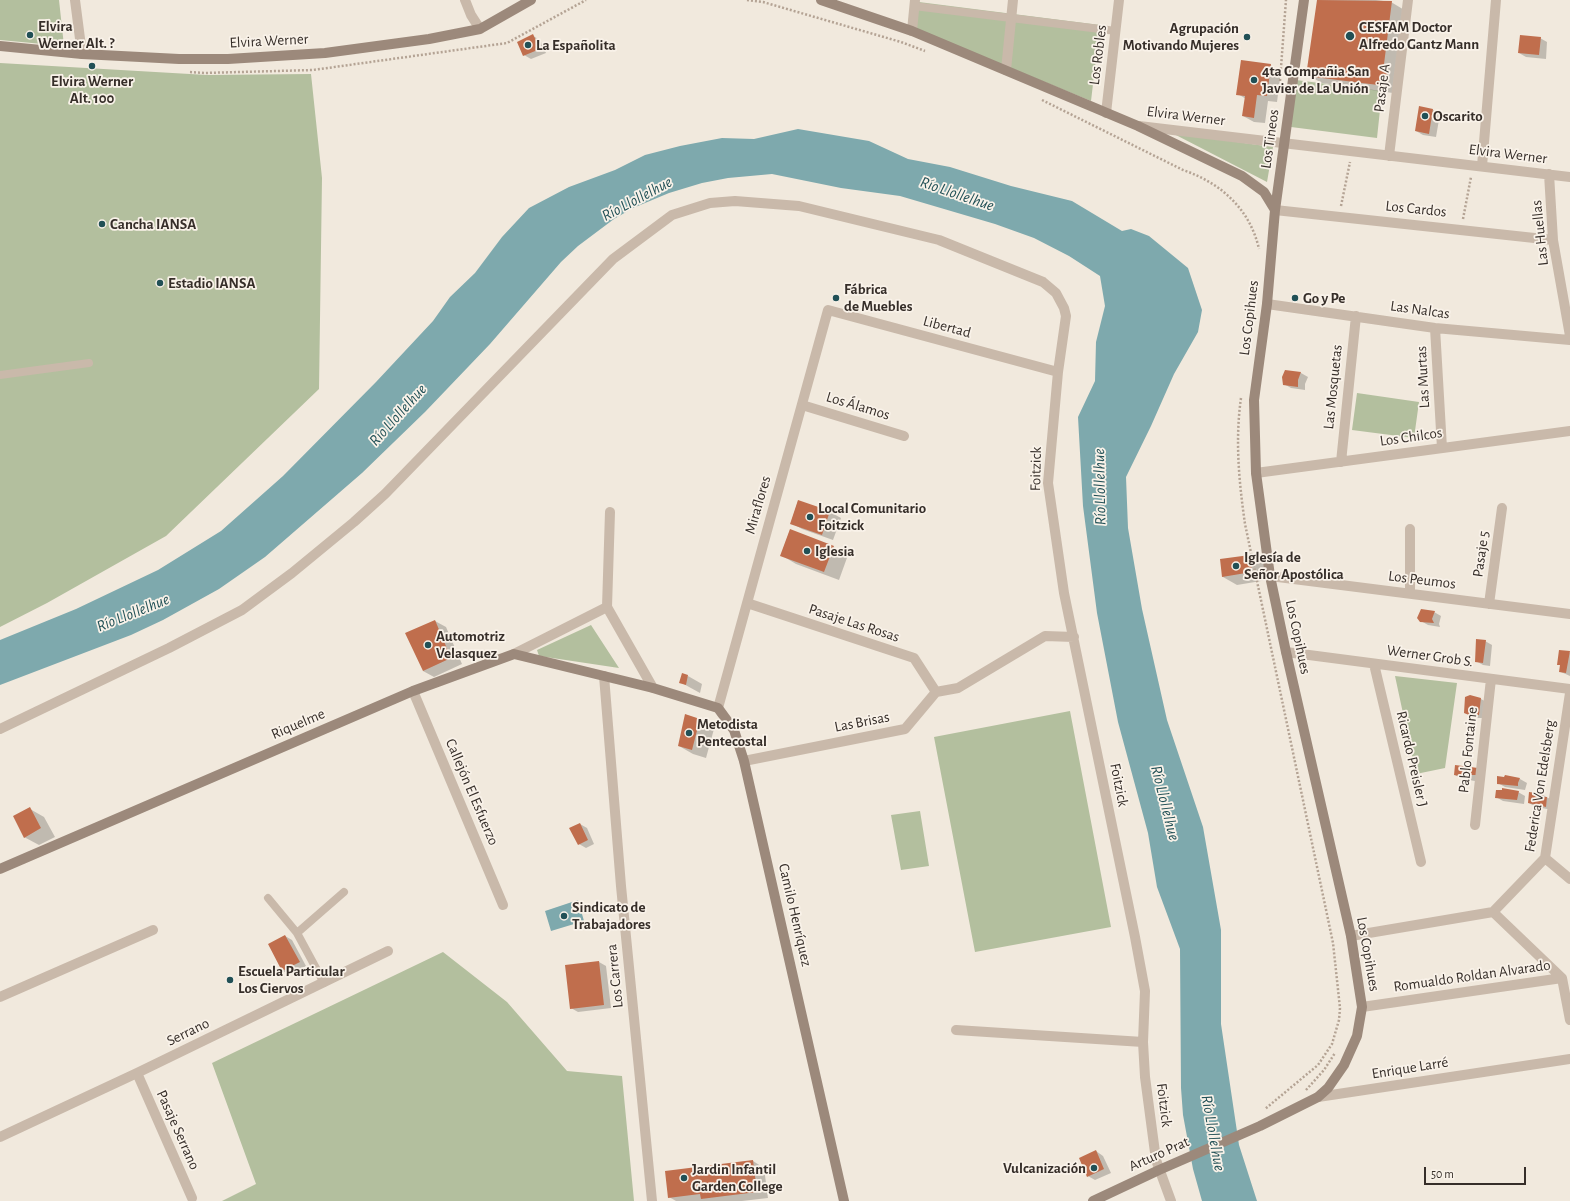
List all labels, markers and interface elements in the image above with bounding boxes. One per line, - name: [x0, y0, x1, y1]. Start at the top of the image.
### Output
- place label: Elvira Werner Alt. ?: [38, 17, 114, 52]
- place label: CESFAM Doctor Alfredo Gantz Mann: [1359, 18, 1479, 53]
- place label: Agrupación Motivando Mujeres: [1123, 19, 1239, 54]
- street label: Los Robles: [1085, 24, 1111, 86]
- marker: Elvira Werner Alt. ?: [25, 30, 35, 40]
- street label: Elvira Werner: [229, 30, 309, 52]
- marker: CESFAM Doctor Alfredo Gantz Mann: [1344, 30, 1356, 42]
- marker: Agrupación Motivando Mujeres: [1242, 32, 1252, 42]
- place label: La Españolita: [536, 36, 616, 54]
- marker: La Españolita: [523, 40, 533, 50]
- marker: Elvira Werner Alt. 100: [87, 61, 97, 71]
- place label: 4ta Compañia San Javier de La Unión: [1262, 62, 1370, 97]
- street label: Pasaje A: [1370, 63, 1394, 113]
- place label: Elvira Werner Alt. 100: [51, 72, 133, 107]
- marker: 4ta Compañia San Javier de La Unión: [1249, 75, 1259, 85]
- street label: Elvira Werner: [1146, 102, 1226, 130]
- place label: Oscarito: [1433, 107, 1483, 125]
- street label: Los Tineos: [1257, 108, 1283, 170]
- marker: Oscarito: [1420, 111, 1430, 121]
- street label: Elvira Werner: [1468, 140, 1548, 168]
- water label: Río Llollelhue: [599, 172, 675, 226]
- water label: Río Llollelhue: [918, 172, 996, 216]
- street label: Los Cardos: [1384, 197, 1448, 221]
- street label: Las Huellas: [1528, 199, 1552, 267]
- place label: Cancha IANSA: [110, 215, 196, 233]
- marker: Cancha IANSA: [97, 219, 107, 229]
- place label: Estadio IANSA: [168, 274, 255, 292]
- marker: Estadio IANSA: [155, 278, 165, 288]
- street label: Los Copihues: [1235, 279, 1263, 357]
- place label: Fábrica de Muebles: [844, 280, 912, 315]
- place label: Go y Pe: [1303, 289, 1345, 307]
- marker: Fábrica de Muebles: [831, 293, 841, 303]
- marker: Go y Pe: [1290, 293, 1300, 303]
- street label: Las Nalcas: [1389, 297, 1451, 323]
- street label: Libertad: [921, 312, 973, 342]
- street label: Las Mosquetas: [1320, 344, 1346, 430]
- street label: Las Murtas: [1412, 345, 1434, 409]
- water label: Río Llollelhue: [365, 380, 431, 450]
- street label: Los Álamos: [824, 388, 892, 424]
- street label: Los Chilcos: [1379, 424, 1443, 450]
- street label: Foitzick: [1027, 447, 1045, 491]
- water label: Río Llollelhue: [1090, 448, 1110, 526]
- street label: Miraflores: [741, 474, 775, 536]
- place label: Local Comunitario Foitzick: [818, 499, 926, 534]
- marker: Local Comunitario Foitzick: [805, 512, 815, 522]
- street label: Pasaje 5: [1469, 530, 1493, 578]
- place label: Iglesia: [815, 542, 855, 560]
- marker: Iglesia: [802, 546, 812, 556]
- place label: Iglesía de Señor Apostólica: [1244, 548, 1344, 583]
- marker: Iglesía de Señor Apostólica: [1231, 561, 1241, 571]
- street label: Los Peumos: [1387, 567, 1457, 593]
- water label: Río Llollelhue: [94, 590, 172, 636]
- street label: Los Copihues: [1281, 598, 1315, 676]
- street label: Pasaje Las Rosas: [806, 600, 902, 646]
- place label: Automotriz Velasquez: [436, 627, 505, 662]
- marker: Automotriz Velasquez: [423, 640, 433, 650]
- street label: Werner Grob S.: [1386, 641, 1474, 671]
- street label: Riquelme: [268, 705, 328, 743]
- street label: Pablo Fontaine: [1455, 706, 1481, 794]
- street label: Las Brisas: [833, 708, 891, 736]
- street label: Ricardo Preisler J: [1392, 709, 1432, 809]
- place label: Metodista Pentecostal: [697, 715, 767, 750]
- street label: Federica Von Edelsberg: [1521, 718, 1559, 854]
- marker: Metodista Pentecostal: [684, 728, 694, 738]
- street label: Callejón El Esfuerzo: [441, 736, 503, 848]
- street label: Foitzick: [1106, 762, 1132, 808]
- water label: Río Llollelhue: [1146, 763, 1184, 843]
- street label: Camilo Henríquez: [774, 862, 816, 968]
- place label: Sindicato de Trabajadores: [572, 898, 651, 933]
- marker: Sindicato de Trabajadores: [559, 911, 569, 921]
- street label: Los Copihues: [1353, 915, 1383, 993]
- street label: Los Carrera: [603, 943, 627, 1009]
- street label: Romualdo Roldan Alvarado: [1392, 956, 1552, 996]
- place label: Escuela Particular Los Ciervos: [238, 962, 345, 997]
- marker: Escuela Particular Los Ciervos: [225, 975, 235, 985]
- street label: Serrano: [164, 1014, 212, 1050]
- street label: Enrique Larré: [1370, 1053, 1450, 1083]
- street label: Foitzick: [1152, 1082, 1176, 1128]
- street label: Pasaje Serrano: [152, 1087, 204, 1173]
- water label: Río Llollelhue: [1197, 1094, 1229, 1172]
- street label: Arturo Prat: [1126, 1133, 1192, 1175]
- place label: Vulcanización: [1003, 1159, 1086, 1177]
- scale bar: [1426, 1159, 1528, 1185]
- place label: Jardin Infantil Garden College: [692, 1160, 783, 1195]
- marker: Vulcanización: [1089, 1163, 1099, 1173]
- text: 50 m: [1431, 1168, 1454, 1180]
- marker: Jardin Infantil Garden College: [679, 1173, 689, 1183]

